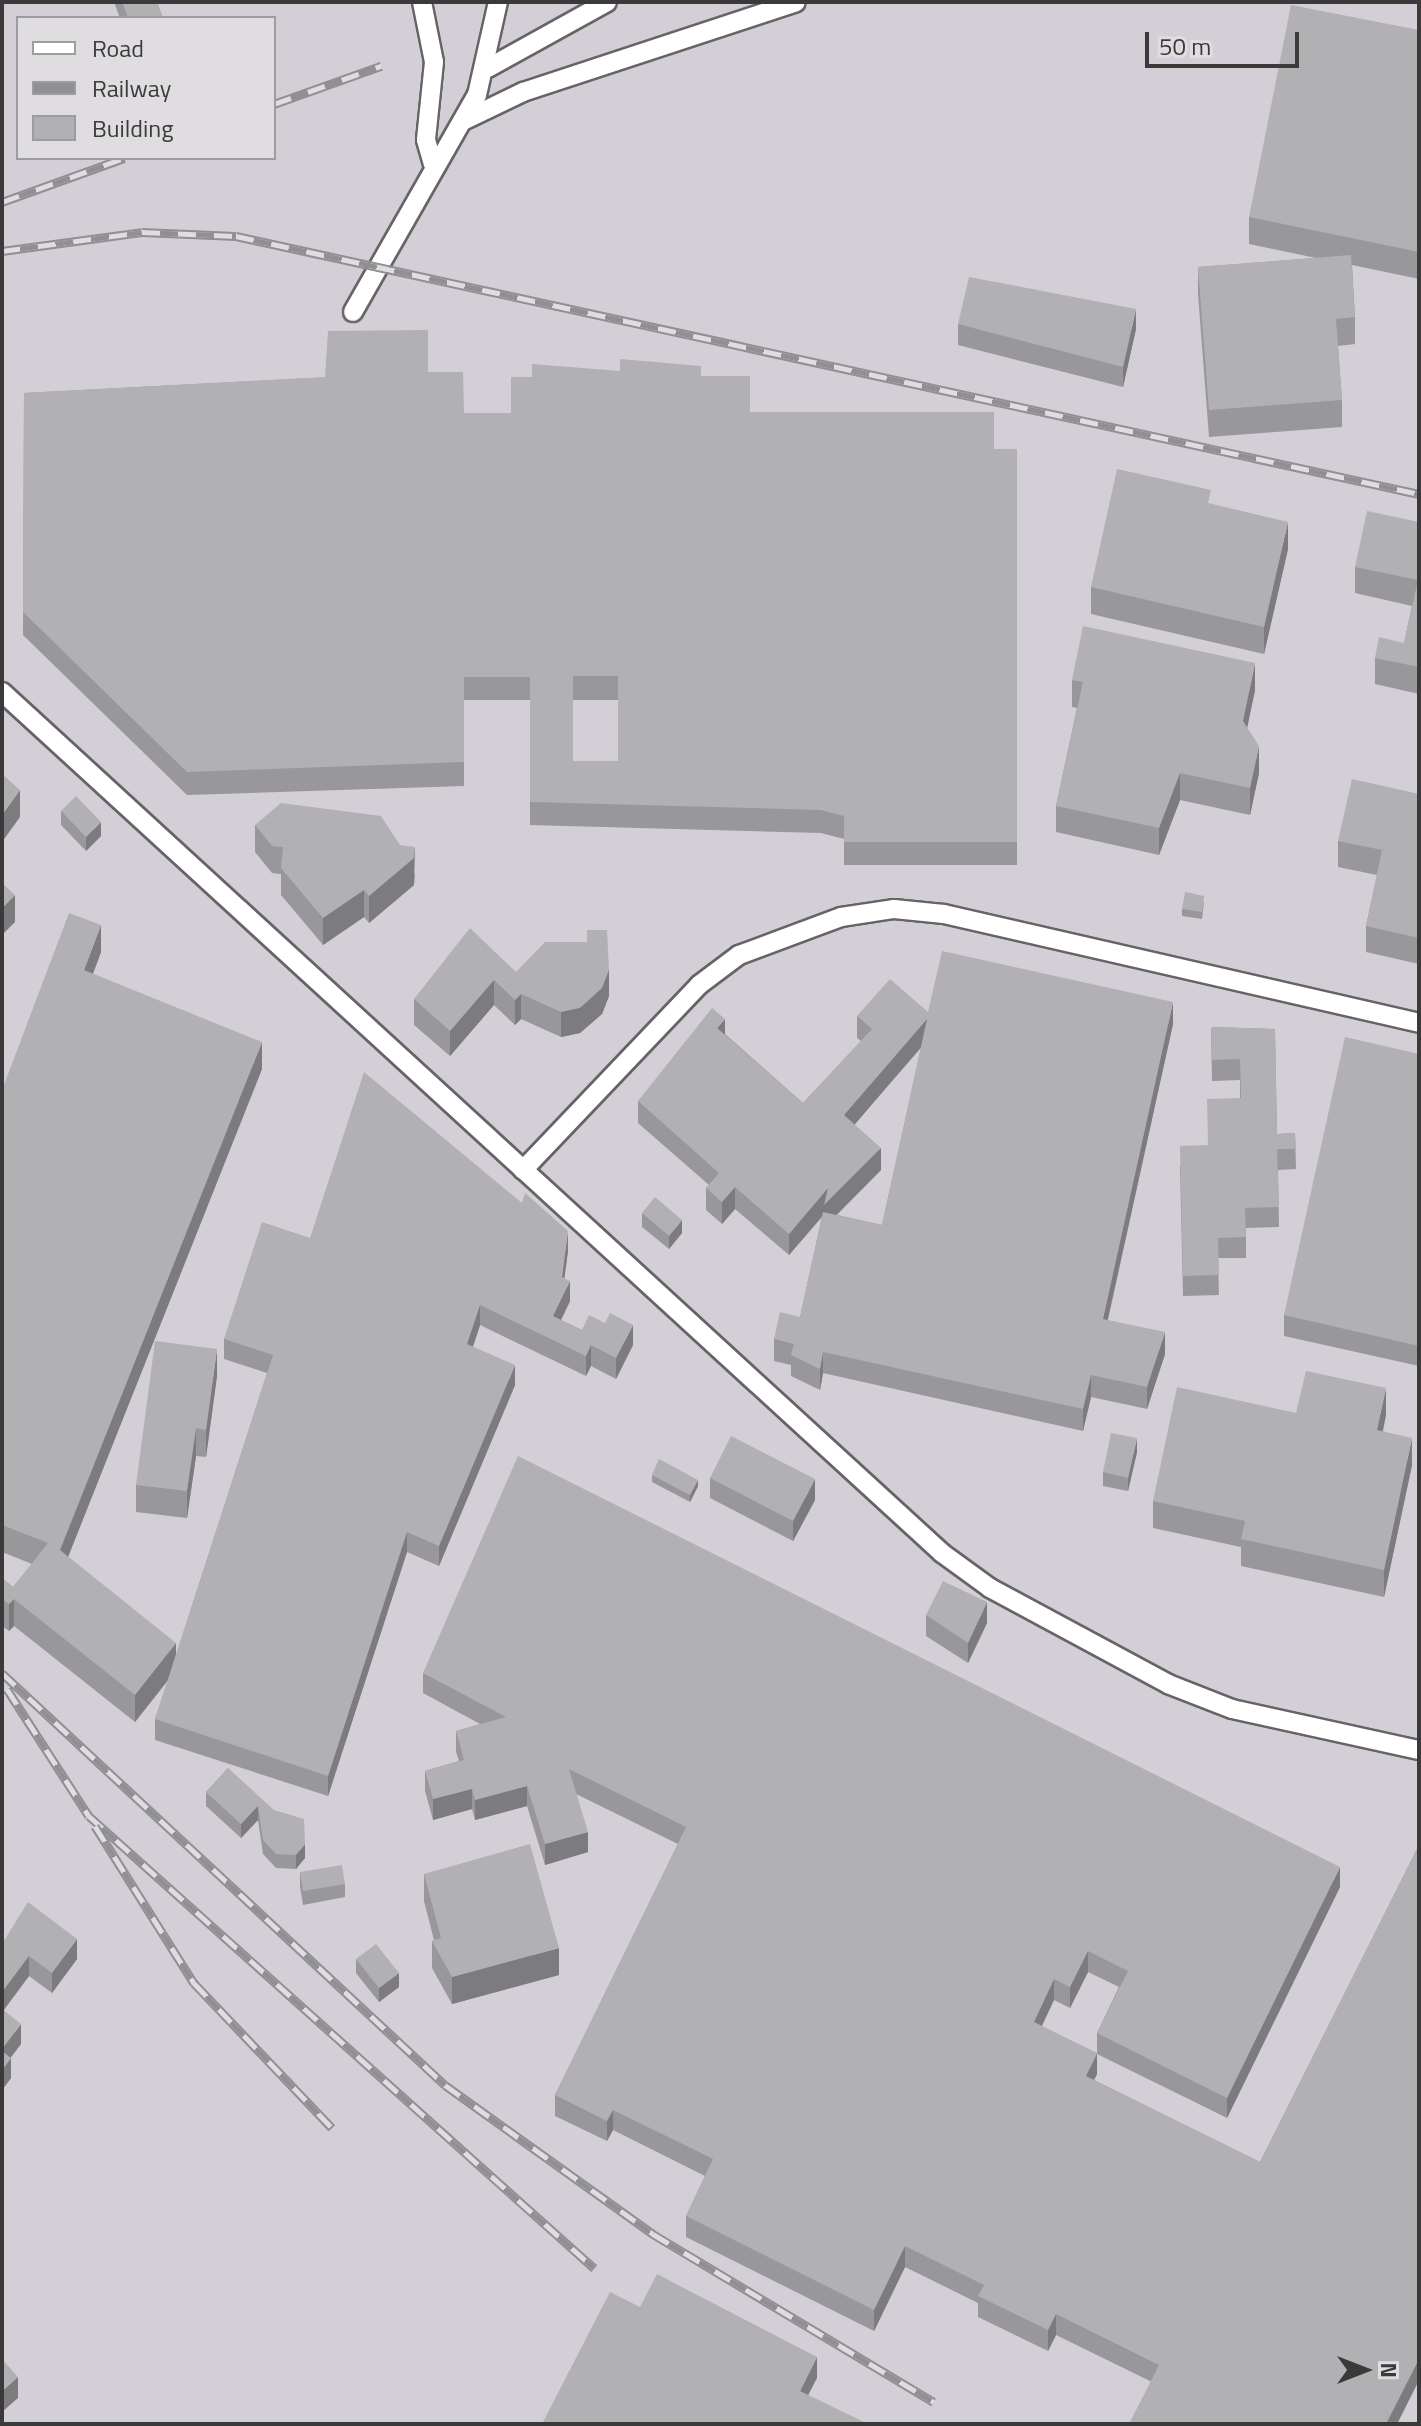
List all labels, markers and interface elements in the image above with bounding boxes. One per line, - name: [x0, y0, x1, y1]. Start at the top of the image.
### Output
- legend: [16, 16, 276, 160]
- scale bar: [1149, 16, 1303, 66]
- text: 50 m: [1159, 28, 1211, 64]
- text: Road: [92, 30, 144, 66]
- text: Railway: [92, 70, 171, 106]
- text: Building: [92, 110, 174, 146]
- north arrow: [1325, 2330, 1405, 2410]
- text: N: [1372, 2362, 1406, 2378]

